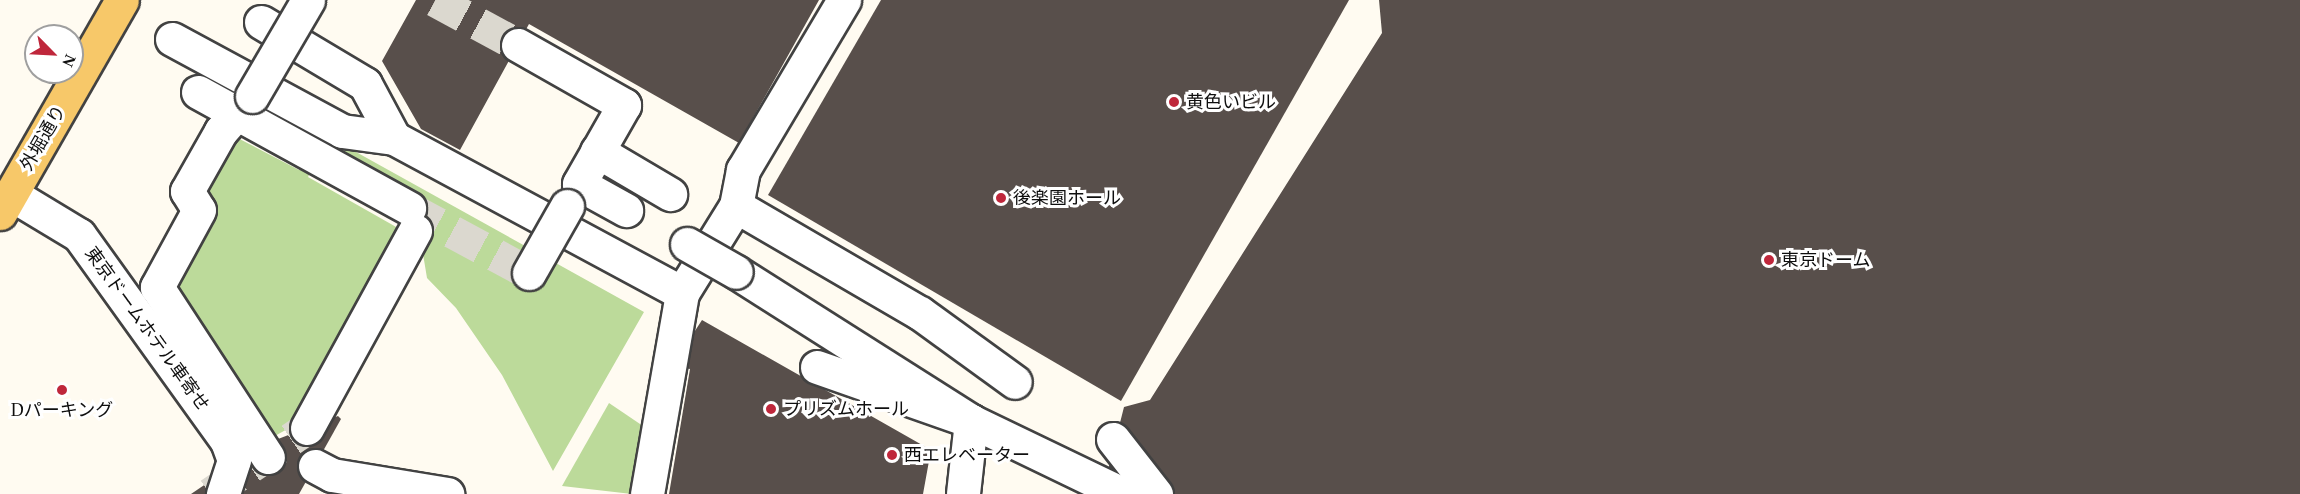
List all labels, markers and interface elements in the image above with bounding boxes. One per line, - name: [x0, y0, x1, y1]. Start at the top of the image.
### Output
- north arrow: [24, 24, 84, 84]
- text: N: [59, 52, 79, 69]
- place label: 黄色いビル: [1186, 91, 1276, 113]
- marker: 黄色いビル: [1167, 95, 1181, 109]
- street label: 外堀通り: [16, 101, 70, 175]
- place label: 後楽園ホール: [1013, 187, 1121, 209]
- marker: 後楽園ホール: [994, 191, 1008, 205]
- street label: 東京ドームホテル車寄せ: [80, 243, 214, 415]
- place label: 東京ドーム: [1781, 249, 1871, 271]
- marker: 東京ドーム: [1762, 253, 1776, 267]
- marker: Dパーキング: [55, 383, 69, 397]
- place label: プリズムホール: [783, 398, 909, 420]
- place label: Dパーキング: [11, 399, 113, 421]
- marker: プリズムホール: [764, 402, 778, 416]
- place label: 西エレベーター: [904, 444, 1030, 466]
- marker: 西エレベーター: [885, 448, 899, 462]

